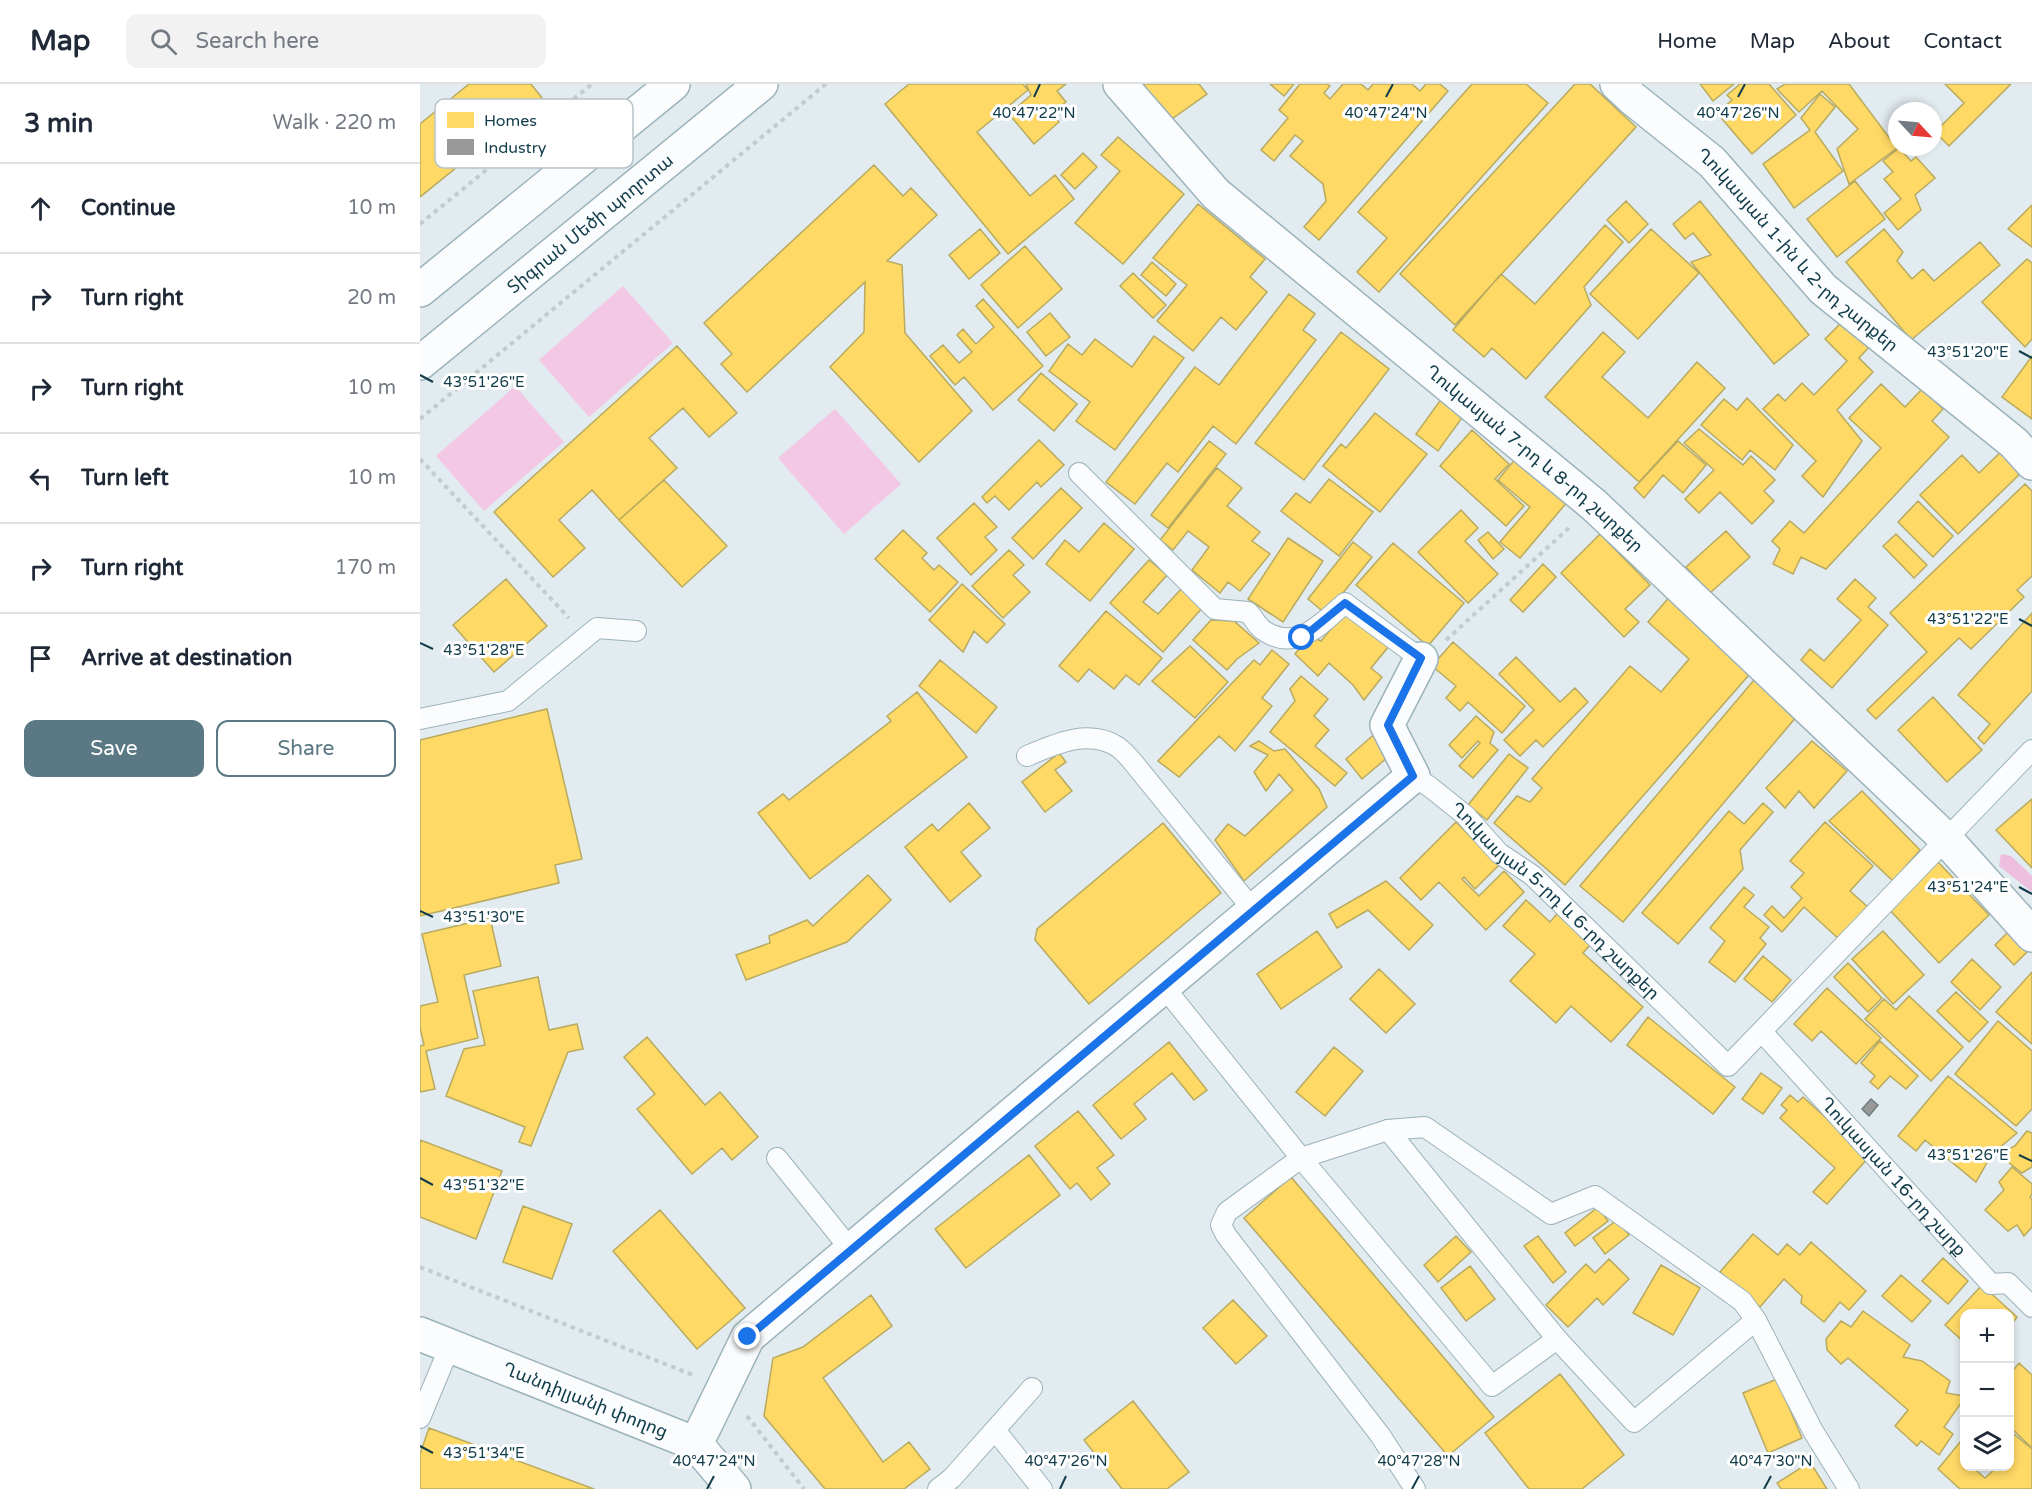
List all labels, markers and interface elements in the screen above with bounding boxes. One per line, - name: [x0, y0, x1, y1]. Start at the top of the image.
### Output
- search box: [126, 14, 546, 68]
- text: Map: [30, 24, 90, 58]
- icon: search: [147, 25, 180, 58]
- text: Search here: [195, 28, 319, 54]
- text: Home: [1657, 29, 1717, 54]
- text: Map: [1750, 29, 1795, 54]
- text: About: [1828, 29, 1890, 54]
- text: Contact: [1923, 29, 2002, 54]
- legend: [435, 99, 633, 168]
- north arrow: [1888, 102, 1942, 156]
- text: 40°47'22"N: [992, 104, 1076, 122]
- text: 40°47'24"N: [1344, 104, 1428, 122]
- text: 40°47'26"N: [1696, 104, 1780, 122]
- text: 3 min: [24, 108, 93, 139]
- text: Walk · 220 m: [273, 111, 396, 135]
- text: Homes: [484, 111, 537, 131]
- text: Industry: [484, 138, 547, 158]
- street label: Ղուկասյան 1-ին և 2-րդ շարքեր: [1692, 143, 1903, 356]
- street label: Տիգրան Մեծի պողոտա: [503, 149, 678, 298]
- icon: ahead: [24, 192, 57, 225]
- text: Continue: [81, 195, 176, 221]
- text: 10 m: [347, 196, 396, 220]
- icon: right: [24, 282, 57, 315]
- text: Turn right: [81, 285, 183, 311]
- text: 20 m: [347, 286, 396, 310]
- text: 43°51'20"E: [1927, 343, 2009, 361]
- street label: Ղուկասյան 7-րդ և 8-րդ շարքեր: [1421, 360, 1648, 557]
- icon: right: [24, 372, 57, 405]
- text: 43°51'26"E: [443, 373, 525, 391]
- text: Turn right: [81, 375, 183, 401]
- text: 10 m: [347, 376, 396, 400]
- icon: left: [24, 462, 57, 495]
- text: Turn left: [81, 465, 169, 491]
- text: 10 m: [347, 466, 396, 490]
- icon: right: [24, 552, 57, 585]
- text: Turn right: [81, 555, 183, 581]
- text: 170 m: [335, 556, 396, 580]
- text: 43°51'22"E: [1927, 610, 2009, 628]
- route start: [1288, 624, 1314, 650]
- text: 43°51'28"E: [443, 641, 525, 659]
- icon: arrive: [24, 642, 57, 675]
- text: Arrive at destination: [81, 645, 292, 671]
- button: Save: [24, 720, 204, 777]
- button: Share: [216, 720, 396, 777]
- street label: Ղուկասյան 5-րդ և 6-րդ շարքեր: [1447, 797, 1664, 1004]
- text: 43°51'24"E: [1927, 878, 2009, 896]
- text: 43°51'30"E: [443, 908, 525, 926]
- street label: Ղուկասյան 16-րդ շարք: [1815, 1092, 1971, 1260]
- text: 43°51'26"E: [1927, 1146, 2009, 1164]
- text: 43°51'32"E: [443, 1176, 525, 1194]
- map controls: [1960, 1309, 2014, 1471]
- button: +: [1960, 1309, 2014, 1363]
- route end: [734, 1323, 760, 1349]
- street label: Ղանդիլյանի փողոց: [500, 1357, 671, 1443]
- button: −: [1960, 1363, 2014, 1417]
- button: layers: [1960, 1417, 2014, 1471]
- text: 43°51'34"E: [443, 1444, 525, 1462]
- text: 40°47'24"N: [672, 1452, 756, 1470]
- text: 40°47'26"N: [1024, 1452, 1108, 1470]
- text: 40°47'28"N: [1377, 1452, 1461, 1470]
- text: 40°47'30"N: [1729, 1452, 1813, 1470]

